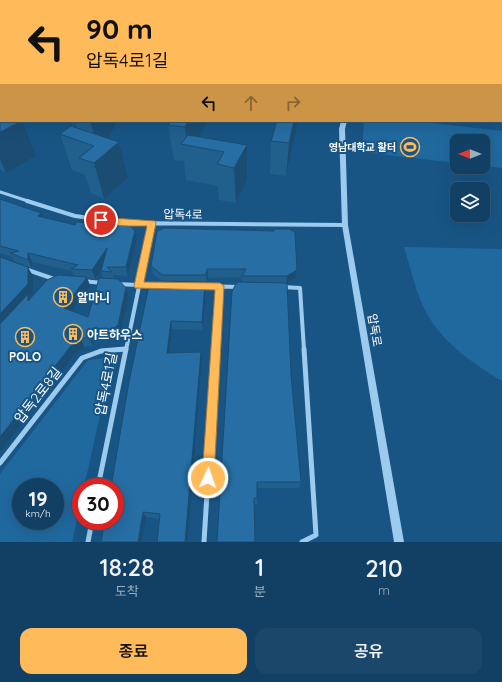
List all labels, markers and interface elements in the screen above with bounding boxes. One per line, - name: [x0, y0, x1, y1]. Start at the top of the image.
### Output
- text: 90 m: [86, 11, 153, 46]
- icon: left: [20, 16, 72, 68]
- text: 압독4로1길: [86, 49, 168, 72]
- icon: left: [198, 92, 220, 114]
- icon: ahead: [240, 92, 262, 114]
- icon: right: [282, 92, 304, 114]
- north arrow: [450, 134, 490, 174]
- map controls: [450, 134, 490, 222]
- sports icon: 영남대학교 활터: [399, 136, 421, 158]
- place label: 영남대학교 활터: [329, 141, 396, 154]
- button: layers: [450, 182, 490, 222]
- pin: [84, 203, 118, 237]
- street label: 압독4로: [163, 206, 203, 222]
- icon: arrive: [90, 209, 112, 231]
- building icon: 알마니: [52, 286, 74, 308]
- place label: 알마니: [77, 290, 110, 305]
- street label: 압독로: [365, 312, 385, 348]
- building icon: 아트하우스: [62, 323, 84, 345]
- building icon: POLO: [14, 326, 36, 348]
- place label: 아트하우스: [87, 327, 142, 342]
- place label: POLO: [9, 349, 41, 364]
- street label: 압독4로1길: [91, 351, 121, 417]
- street label: 압독2로8길: [10, 363, 66, 427]
- position arrow: [187, 457, 229, 499]
- speed limit sign: 30: [72, 478, 124, 530]
- text: 19: [28, 486, 48, 511]
- text: km/h: [25, 507, 51, 520]
- text: 18:28: [99, 552, 154, 582]
- text: 1: [255, 552, 264, 582]
- text: 210: [365, 553, 403, 583]
- text: m: [378, 582, 390, 598]
- text: 도착: [115, 583, 139, 599]
- text: 분: [254, 583, 266, 599]
- button: 종료: [20, 628, 247, 674]
- button: 공유: [255, 628, 482, 674]

